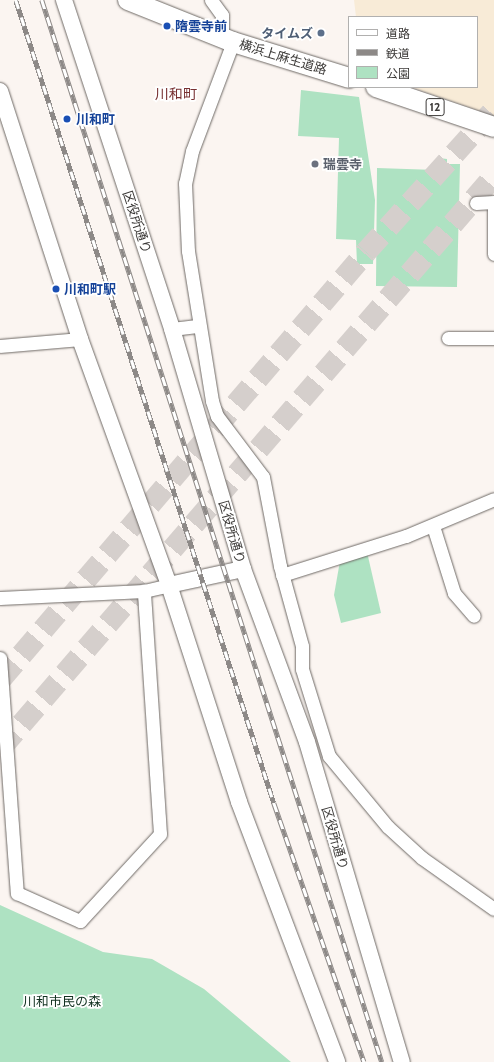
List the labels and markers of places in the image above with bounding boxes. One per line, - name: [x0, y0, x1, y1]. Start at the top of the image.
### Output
- place label: 隋雲寺前: [175, 18, 227, 34]
- marker: 隋雲寺前: [162, 21, 172, 31]
- place label: タイムズ: [261, 25, 313, 41]
- marker: タイムズ: [316, 28, 326, 38]
- place label: 川和町: [76, 111, 115, 127]
- marker: 川和町: [61, 113, 73, 125]
- place label: 瑞雲寺: [323, 156, 362, 172]
- marker: 瑞雲寺: [310, 159, 320, 169]
- place label: 川和町駅: [64, 281, 116, 297]
- marker: 川和町駅: [51, 284, 61, 294]

